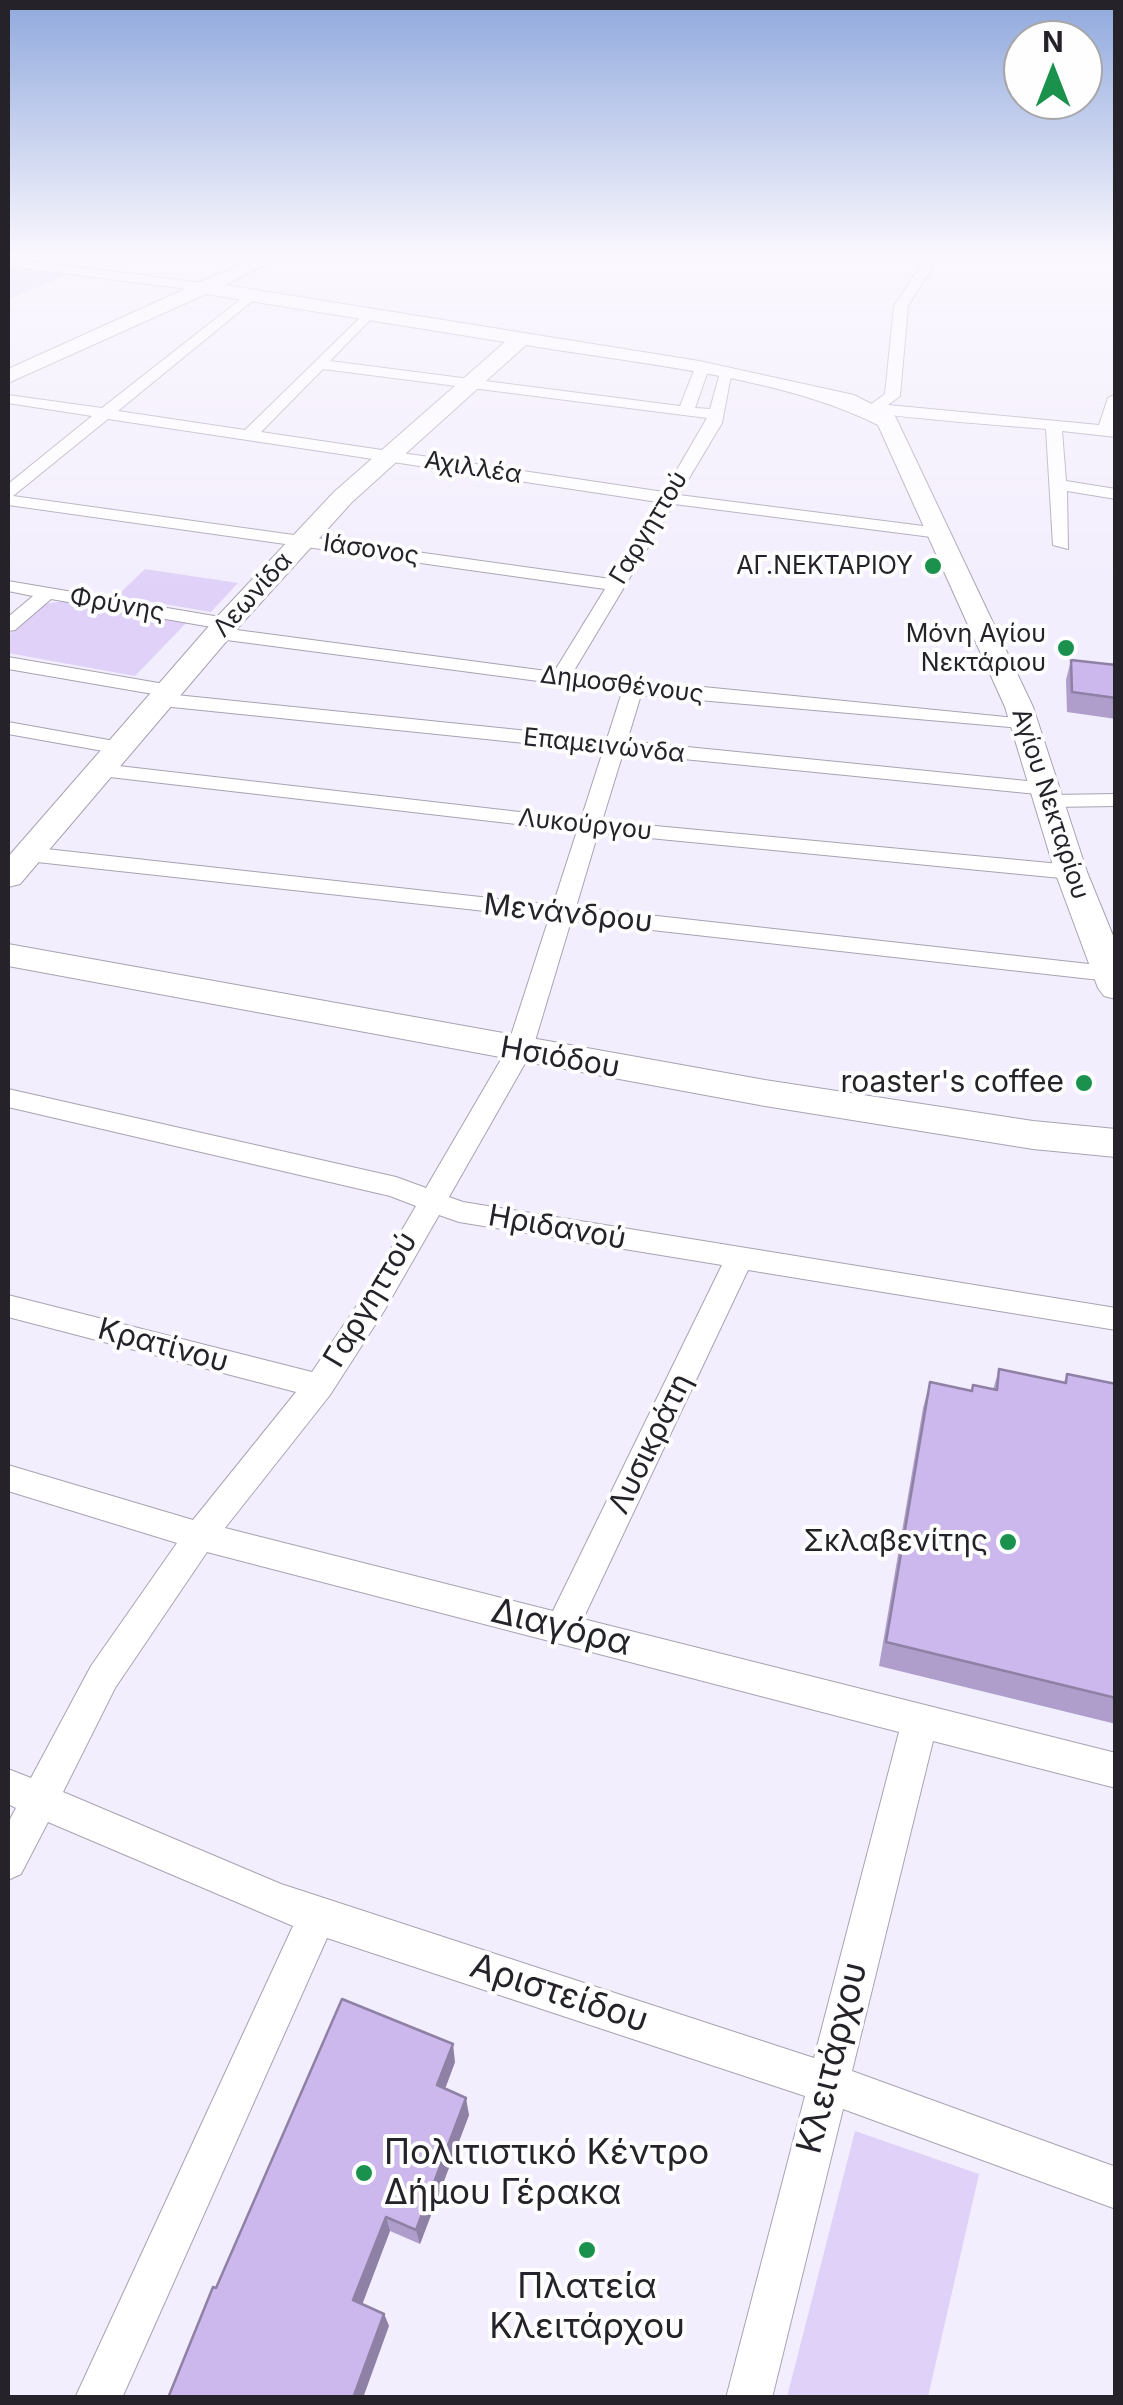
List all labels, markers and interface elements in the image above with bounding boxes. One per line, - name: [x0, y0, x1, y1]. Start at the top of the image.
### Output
- north arrow: [1003, 20, 1103, 120]
- text: N: [1042, 25, 1064, 59]
- street label: Αχιλλέα: [422, 446, 524, 490]
- street label: Γαργηττού: [604, 466, 694, 590]
- street label: Ιάσονος: [321, 528, 421, 572]
- street label: Λεωνίδα: [207, 546, 299, 644]
- place label: ΑΓ.ΝΕΚΤΑΡΙΟΥ: [736, 551, 913, 581]
- marker: ΑΓ.ΝΕΚΤΑΡΙΟΥ: [922, 555, 944, 577]
- street label: Φρύνης: [67, 582, 167, 628]
- place label: Μόνη Αγίου Νεκτάριου: [906, 619, 1046, 678]
- marker: Μόνη Αγίου Νεκτάριου: [1055, 637, 1077, 659]
- street label: Δημοσθένους: [539, 660, 705, 710]
- street label: Αγίου Νεκταρίου: [1005, 705, 1095, 903]
- street label: Επαμεινώνδα: [522, 723, 686, 769]
- street label: Λυκούργου: [517, 803, 653, 847]
- street label: Μενάνδρου: [482, 887, 654, 941]
- street label: Ησιόδου: [498, 1030, 622, 1086]
- place label: roaster's coffee: [840, 1065, 1064, 1101]
- marker: roaster's coffee: [1073, 1072, 1095, 1094]
- street label: Ηριδανού: [485, 1198, 629, 1258]
- street label: Γαργηττού: [317, 1226, 425, 1374]
- street label: Κρατίνου: [94, 1311, 232, 1381]
- street label: Λυσικράτη: [602, 1368, 700, 1520]
- place label: Σκλαβενίτης: [803, 1524, 988, 1560]
- marker: Σκλαβενίτης: [997, 1531, 1019, 1553]
- street label: Διαγόρα: [487, 1590, 635, 1666]
- street label: Αριστείδου: [465, 1946, 653, 2042]
- street label: Κλειτάρχου: [789, 1958, 877, 2158]
- place label: Πολιτιστικό Κέντρο Δήμου Γέρακα: [384, 2132, 709, 2214]
- marker: Πολιτιστικό Κέντρο Δήμου Γέρακα: [353, 2162, 375, 2184]
- marker: Πλατεία Κλειτάρχου: [576, 2239, 598, 2261]
- place label: Πλατεία Κλειτάρχου: [489, 2266, 685, 2348]

